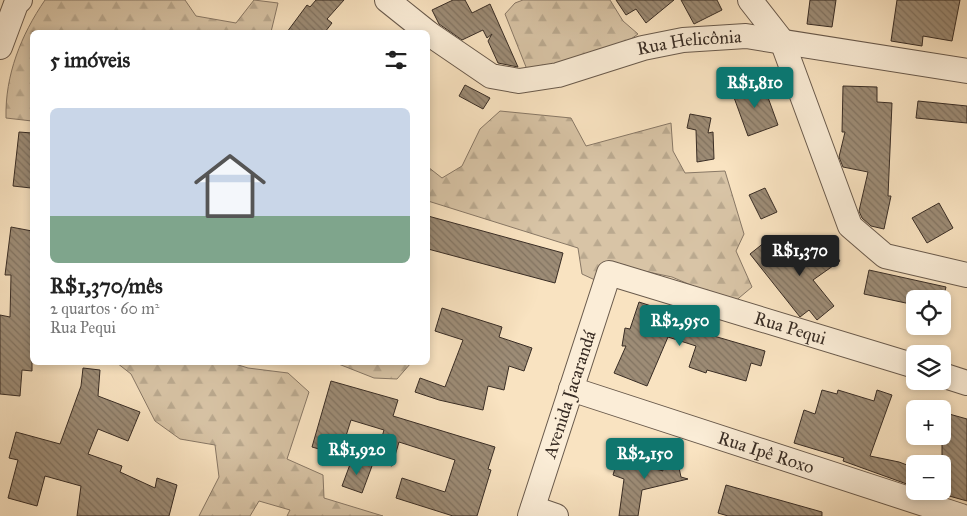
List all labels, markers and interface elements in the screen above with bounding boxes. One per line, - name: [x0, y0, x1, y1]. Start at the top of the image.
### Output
- street label: Rua Helicônia: [635, 25, 743, 60]
- icon: filters: [382, 46, 410, 74]
- text: 5 imóveis: [50, 47, 130, 73]
- pin: R$1,810: [709, 66, 801, 109]
- text: R$1,810: [727, 73, 783, 92]
- icon: home: [185, 141, 275, 231]
- pin: R$1,370: [754, 234, 846, 277]
- text: R$1,370: [772, 241, 828, 260]
- text: R$1,370/mês: [50, 273, 163, 299]
- map controls: [906, 290, 951, 500]
- button: locate: [906, 290, 951, 335]
- text: 2 quartos · 60 m²: [50, 299, 159, 318]
- pin: R$2,950: [634, 304, 726, 347]
- street label: Rua Pequi: [752, 307, 829, 349]
- text: R$2,950: [651, 311, 709, 330]
- text: Rua Pequi: [50, 318, 116, 337]
- street label: Avenida Jacarandá: [538, 327, 601, 462]
- button: layers: [906, 345, 951, 390]
- button: +: [906, 400, 951, 445]
- street label: Rua Ipê Roxo: [715, 427, 817, 478]
- pin: R$1,920: [311, 434, 403, 476]
- pin: R$2,150: [599, 438, 691, 480]
- text: R$1,920: [328, 440, 386, 459]
- text: R$2,150: [617, 444, 673, 463]
- button: −: [906, 455, 951, 500]

